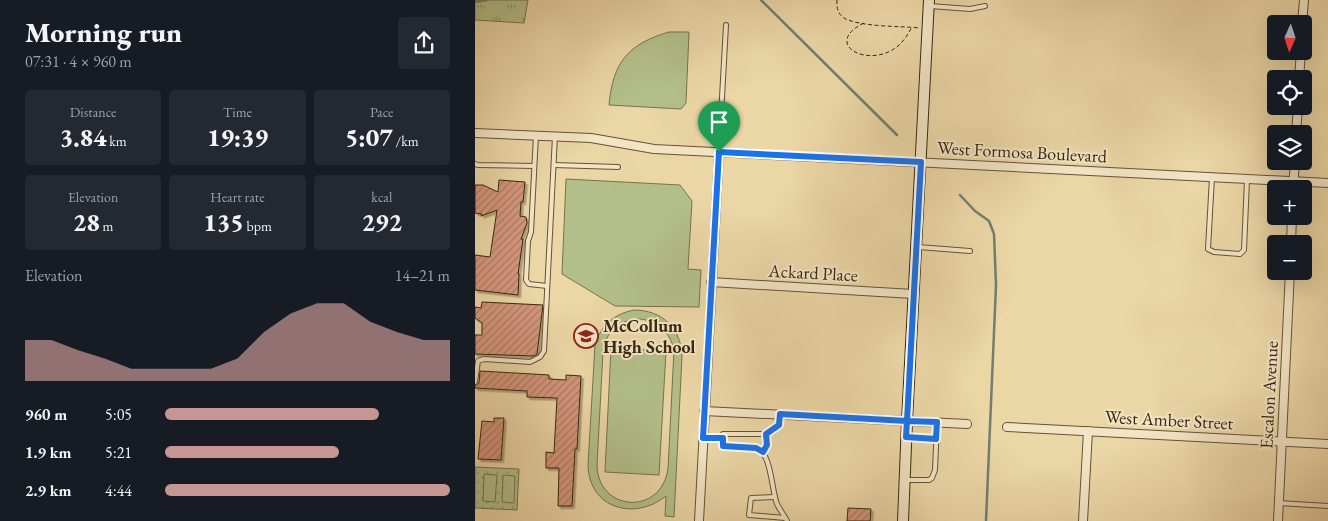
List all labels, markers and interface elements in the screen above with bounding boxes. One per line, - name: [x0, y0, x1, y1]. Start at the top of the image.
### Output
- text: Morning run: [25, 14, 182, 50]
- north arrow: [1267, 15, 1313, 60]
- map controls: [1267, 15, 1312, 280]
- button: share: [398, 17, 450, 69]
- text: 07:31 · 4 × 960 m: [25, 51, 132, 72]
- button: locate: [1267, 70, 1312, 115]
- pin: [698, 101, 740, 152]
- text: Distance: [70, 103, 117, 121]
- text: Time: [223, 103, 252, 121]
- text: Pace: [370, 103, 394, 121]
- icon: arrive: [705, 108, 733, 136]
- text: 3.84: [60, 121, 106, 153]
- text: 19:39: [207, 121, 268, 153]
- text: 5:07: [345, 121, 393, 153]
- button: layers: [1267, 125, 1312, 170]
- text: km: [106, 132, 127, 150]
- text: /km: [393, 132, 419, 150]
- street label: West Formosa Boulevard: [936, 136, 1108, 167]
- button: +: [1267, 180, 1312, 225]
- text: Elevation: [68, 188, 118, 206]
- text: Heart rate: [210, 188, 265, 206]
- text: kcal: [371, 188, 392, 206]
- text: 28: [73, 206, 100, 238]
- text: 135: [203, 206, 244, 238]
- text: 292: [362, 206, 402, 238]
- text: m: [100, 217, 114, 235]
- text: bpm: [244, 217, 272, 235]
- button: −: [1267, 235, 1312, 280]
- street label: Ackard Place: [767, 259, 858, 286]
- text: Elevation: [25, 265, 83, 286]
- text: 14–21 m: [395, 265, 450, 286]
- place label: McCollum High School: [603, 314, 695, 358]
- school or university icon: McCollum High School: [573, 323, 599, 349]
- street label: Escalon Avenue: [1254, 340, 1283, 450]
- text: 960 m: [25, 404, 67, 425]
- text: 5:05: [105, 404, 132, 425]
- street label: West Amber Street: [1104, 405, 1234, 434]
- text: 1.9 km: [25, 442, 71, 463]
- text: 5:21: [105, 442, 132, 463]
- text: 2.9 km: [25, 480, 71, 501]
- text: 4:44: [105, 480, 132, 501]

